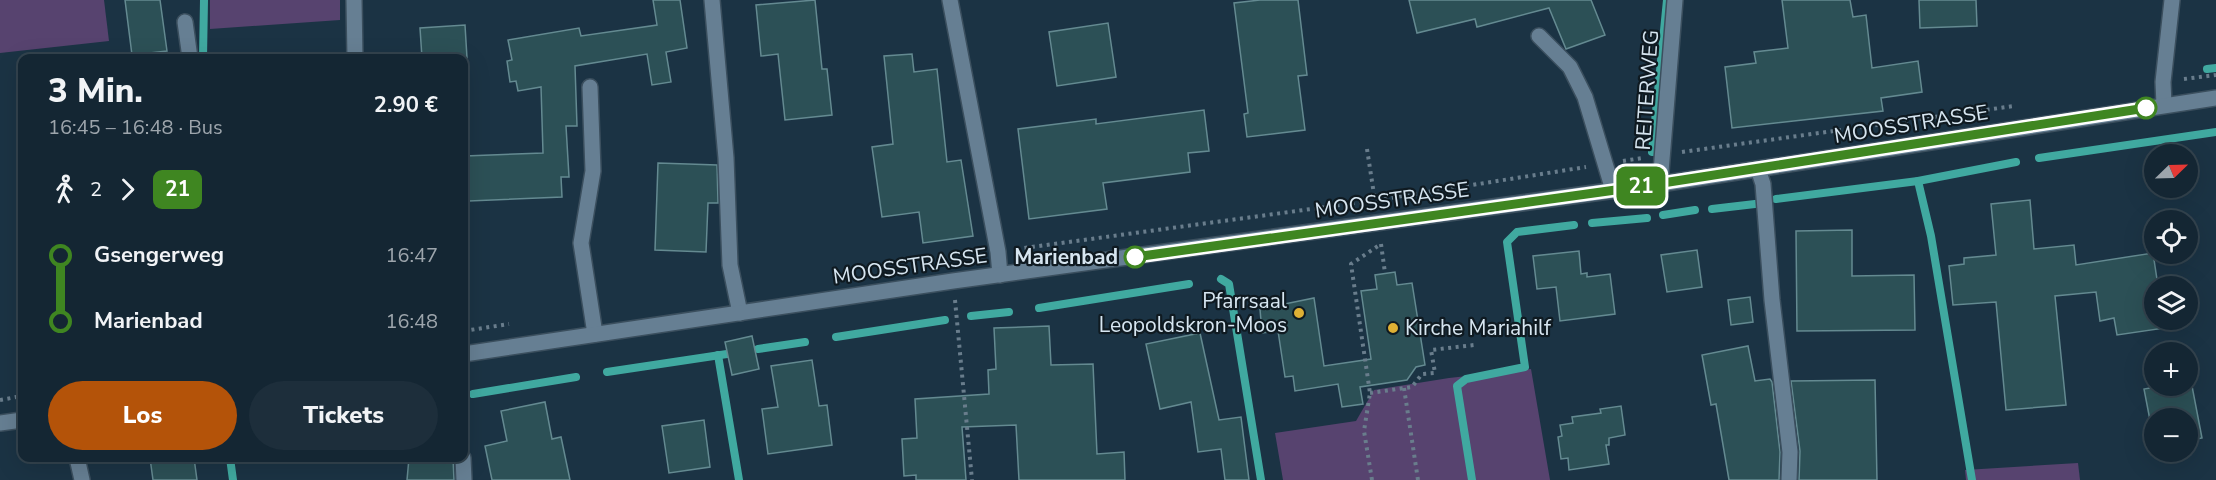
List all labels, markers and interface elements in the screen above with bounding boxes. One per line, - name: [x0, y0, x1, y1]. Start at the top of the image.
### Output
- street label: REITERWEG: [1629, 29, 1665, 151]
- text: 3 Min.: [48, 69, 143, 114]
- text: 2.90 €: [374, 90, 438, 120]
- unlabelled marker: [2135, 97, 2157, 119]
- street label: MOOSSTRASSE: [1832, 98, 1990, 150]
- text: 16:45 – 16:48 · Bus: [48, 114, 223, 141]
- north arrow: [2144, 144, 2198, 198]
- map controls: [2144, 144, 2198, 462]
- line badge: 21: [1614, 166, 1668, 206]
- text: 21: [1628, 172, 1654, 200]
- icon: walk: [48, 173, 81, 206]
- icon: forward: [111, 173, 144, 206]
- text: 21: [165, 175, 190, 203]
- street label: MOOSSTRASSE: [1313, 175, 1471, 225]
- text: 2: [90, 176, 102, 203]
- button: locate: [2144, 210, 2198, 264]
- text: Gsengerweg: [94, 240, 224, 270]
- street label: MOOSSTRASSE: [831, 241, 989, 291]
- text: 16:47: [385, 242, 438, 269]
- place label: Marienbad: [1014, 243, 1118, 271]
- marker: Marienbad: [1124, 246, 1146, 268]
- button: layers: [2144, 276, 2198, 330]
- place label: Pfarrsaal Leopoldskron-Moos: [1099, 287, 1288, 339]
- text: Marienbad: [94, 306, 203, 336]
- marker: Pfarrsaal Leopoldskron-Moos: [1292, 306, 1306, 320]
- text: 16:48: [385, 308, 438, 335]
- place label: Kirche Mariahilf: [1405, 314, 1552, 342]
- marker: Kirche Mariahilf: [1386, 321, 1400, 335]
- button: +: [2144, 342, 2198, 396]
- button: Los: [48, 381, 237, 450]
- button: Tickets: [249, 381, 438, 450]
- button: −: [2144, 408, 2198, 462]

